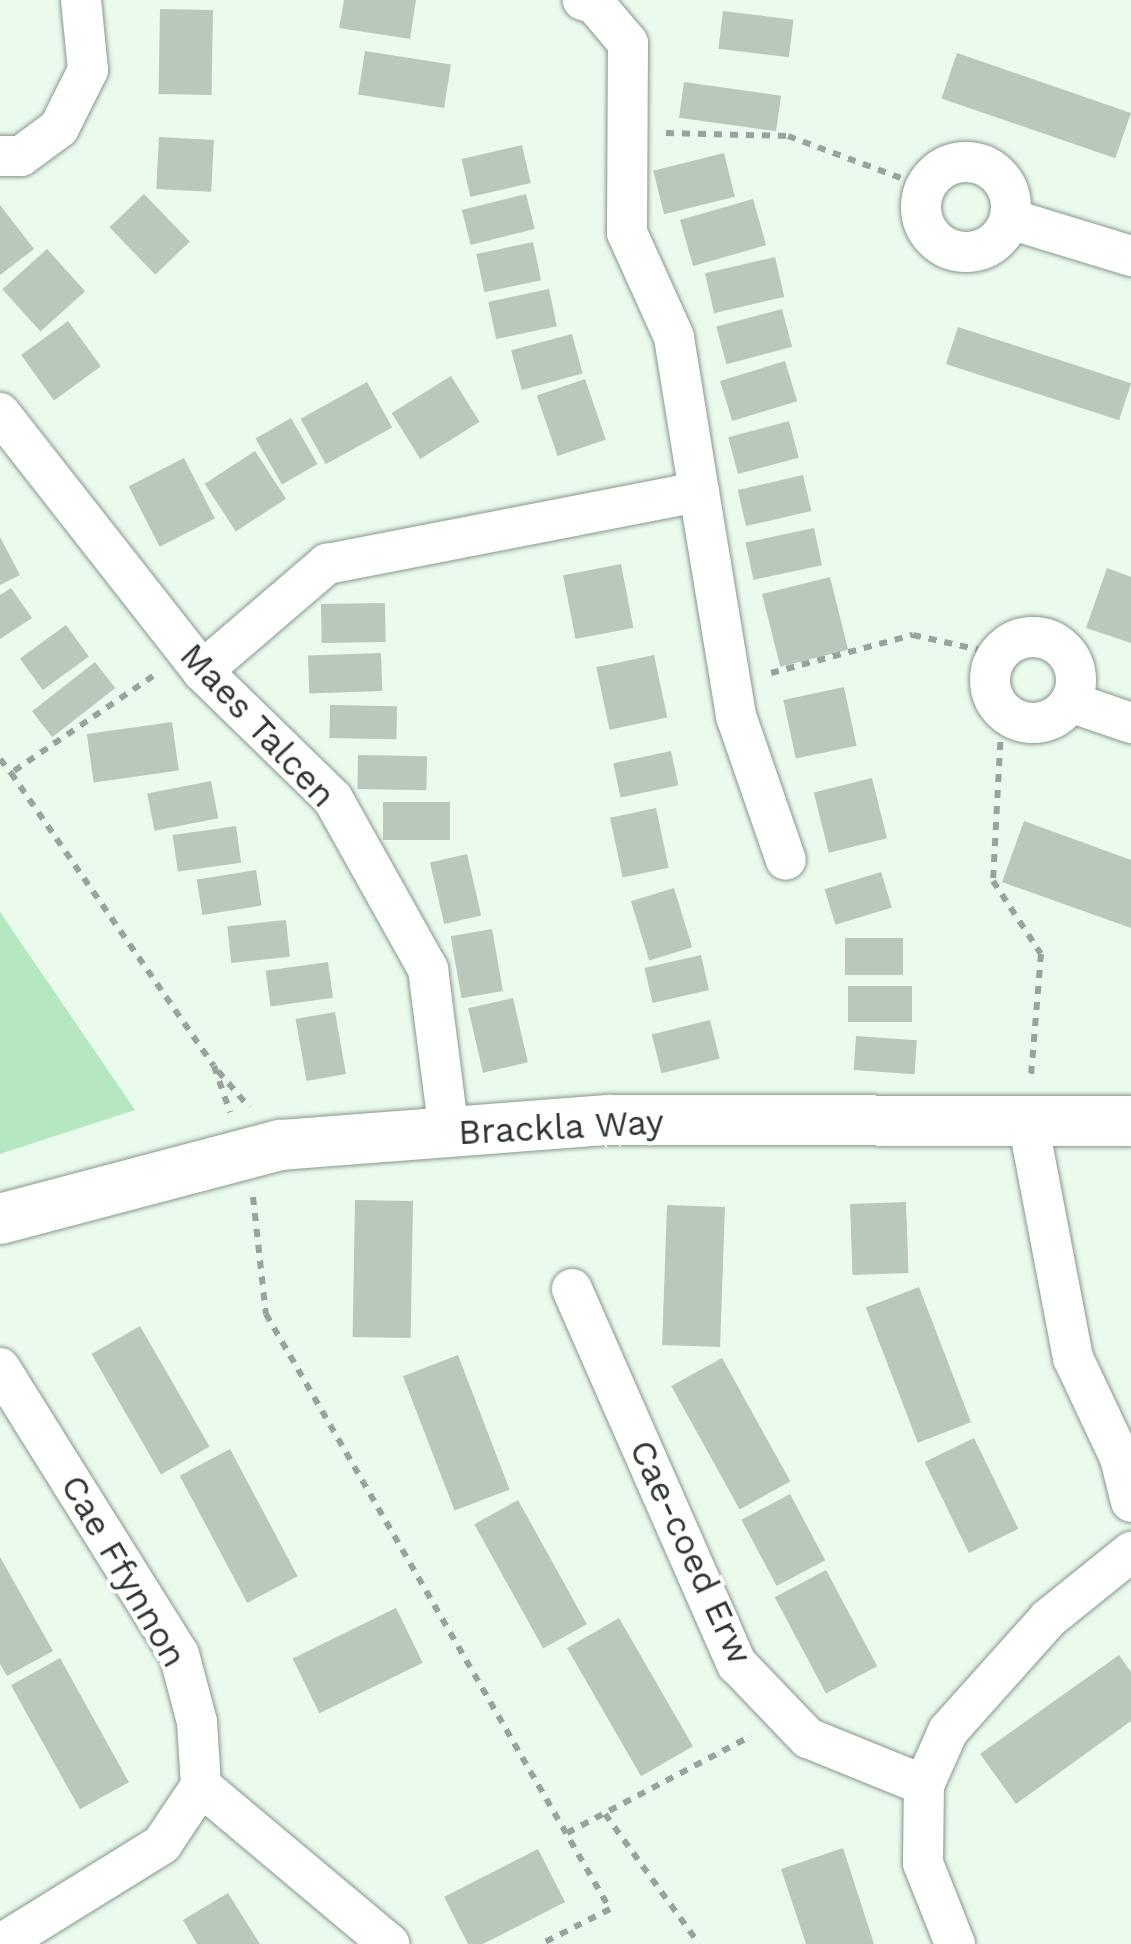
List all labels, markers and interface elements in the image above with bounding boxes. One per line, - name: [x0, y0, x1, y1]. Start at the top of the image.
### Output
- street label: Maes Talcen: [171, 634, 345, 816]
- street label: Brackla Way: [456, 1101, 666, 1153]
- street label: Cae-coed Erw: [621, 1433, 761, 1671]
- street label: Cae Ffynnon: [52, 1468, 196, 1674]

